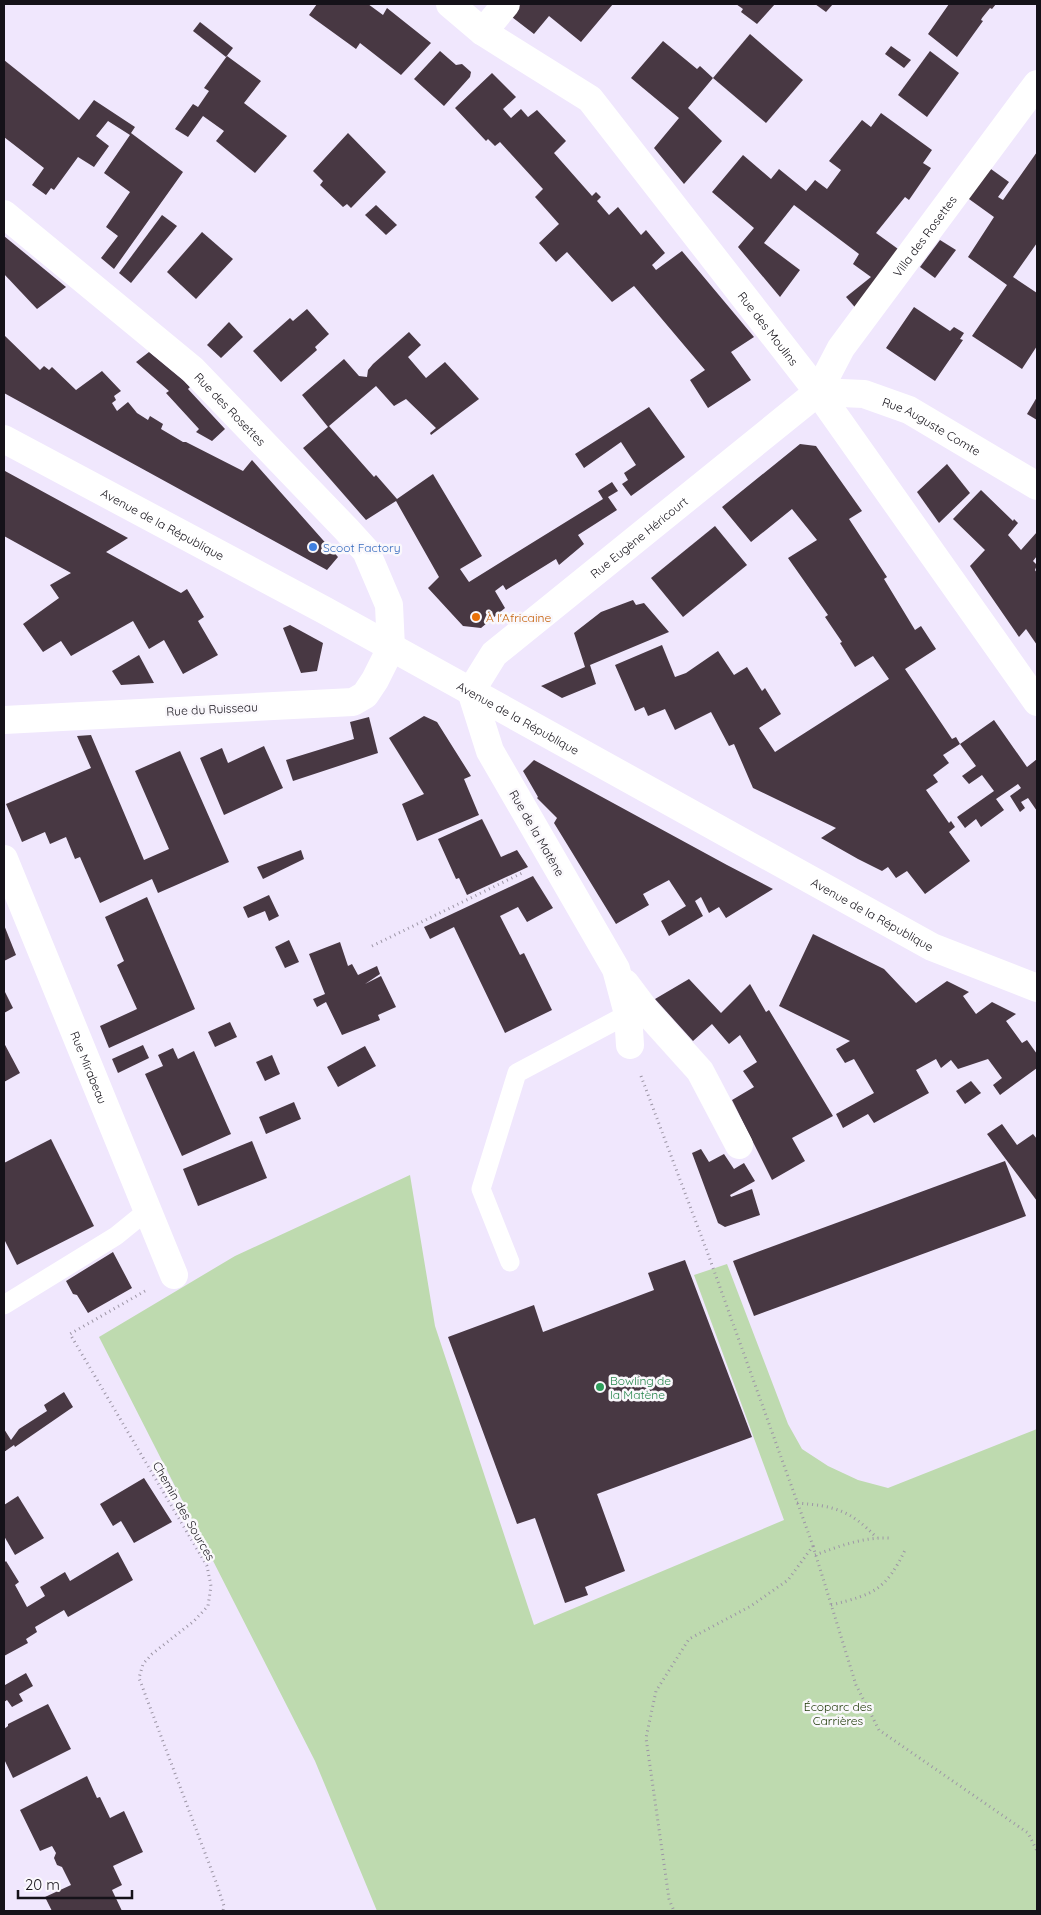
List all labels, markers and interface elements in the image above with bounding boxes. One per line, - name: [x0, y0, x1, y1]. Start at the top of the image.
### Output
- street label: Villa des Rosettes: [889, 192, 960, 280]
- street label: Rue des Moulins: [735, 288, 802, 369]
- street label: Rue des Rosettes: [192, 369, 269, 449]
- street label: Rue Auguste Comte: [880, 394, 984, 459]
- street label: Avenue de la République: [99, 485, 227, 563]
- street label: Rue Eugène Héricourt: [587, 493, 690, 581]
- place label: Scoot Factory: [323, 540, 401, 555]
- marker: Scoot Factory: [307, 541, 319, 553]
- place label: À l'Africaine: [486, 610, 551, 625]
- marker: À l'Africaine: [470, 611, 482, 623]
- street label: Avenue de la République: [455, 678, 582, 758]
- street label: Rue du Ruisseau: [166, 699, 258, 719]
- street label: Rue de la Matène: [506, 787, 568, 879]
- street label: Avenue de la République: [809, 874, 936, 954]
- street label: Rue Mirabeau: [68, 1029, 111, 1106]
- place label: Bowling de la Matène: [610, 1373, 671, 1402]
- marker: Bowling de la Matène: [594, 1381, 606, 1393]
- street label: Chemin des Sources: [150, 1459, 219, 1564]
- park label: Écoparc des Carrières: [804, 1699, 873, 1728]
- scale bar: [18, 1868, 131, 1900]
- text: 20 m: [25, 1875, 60, 1894]

